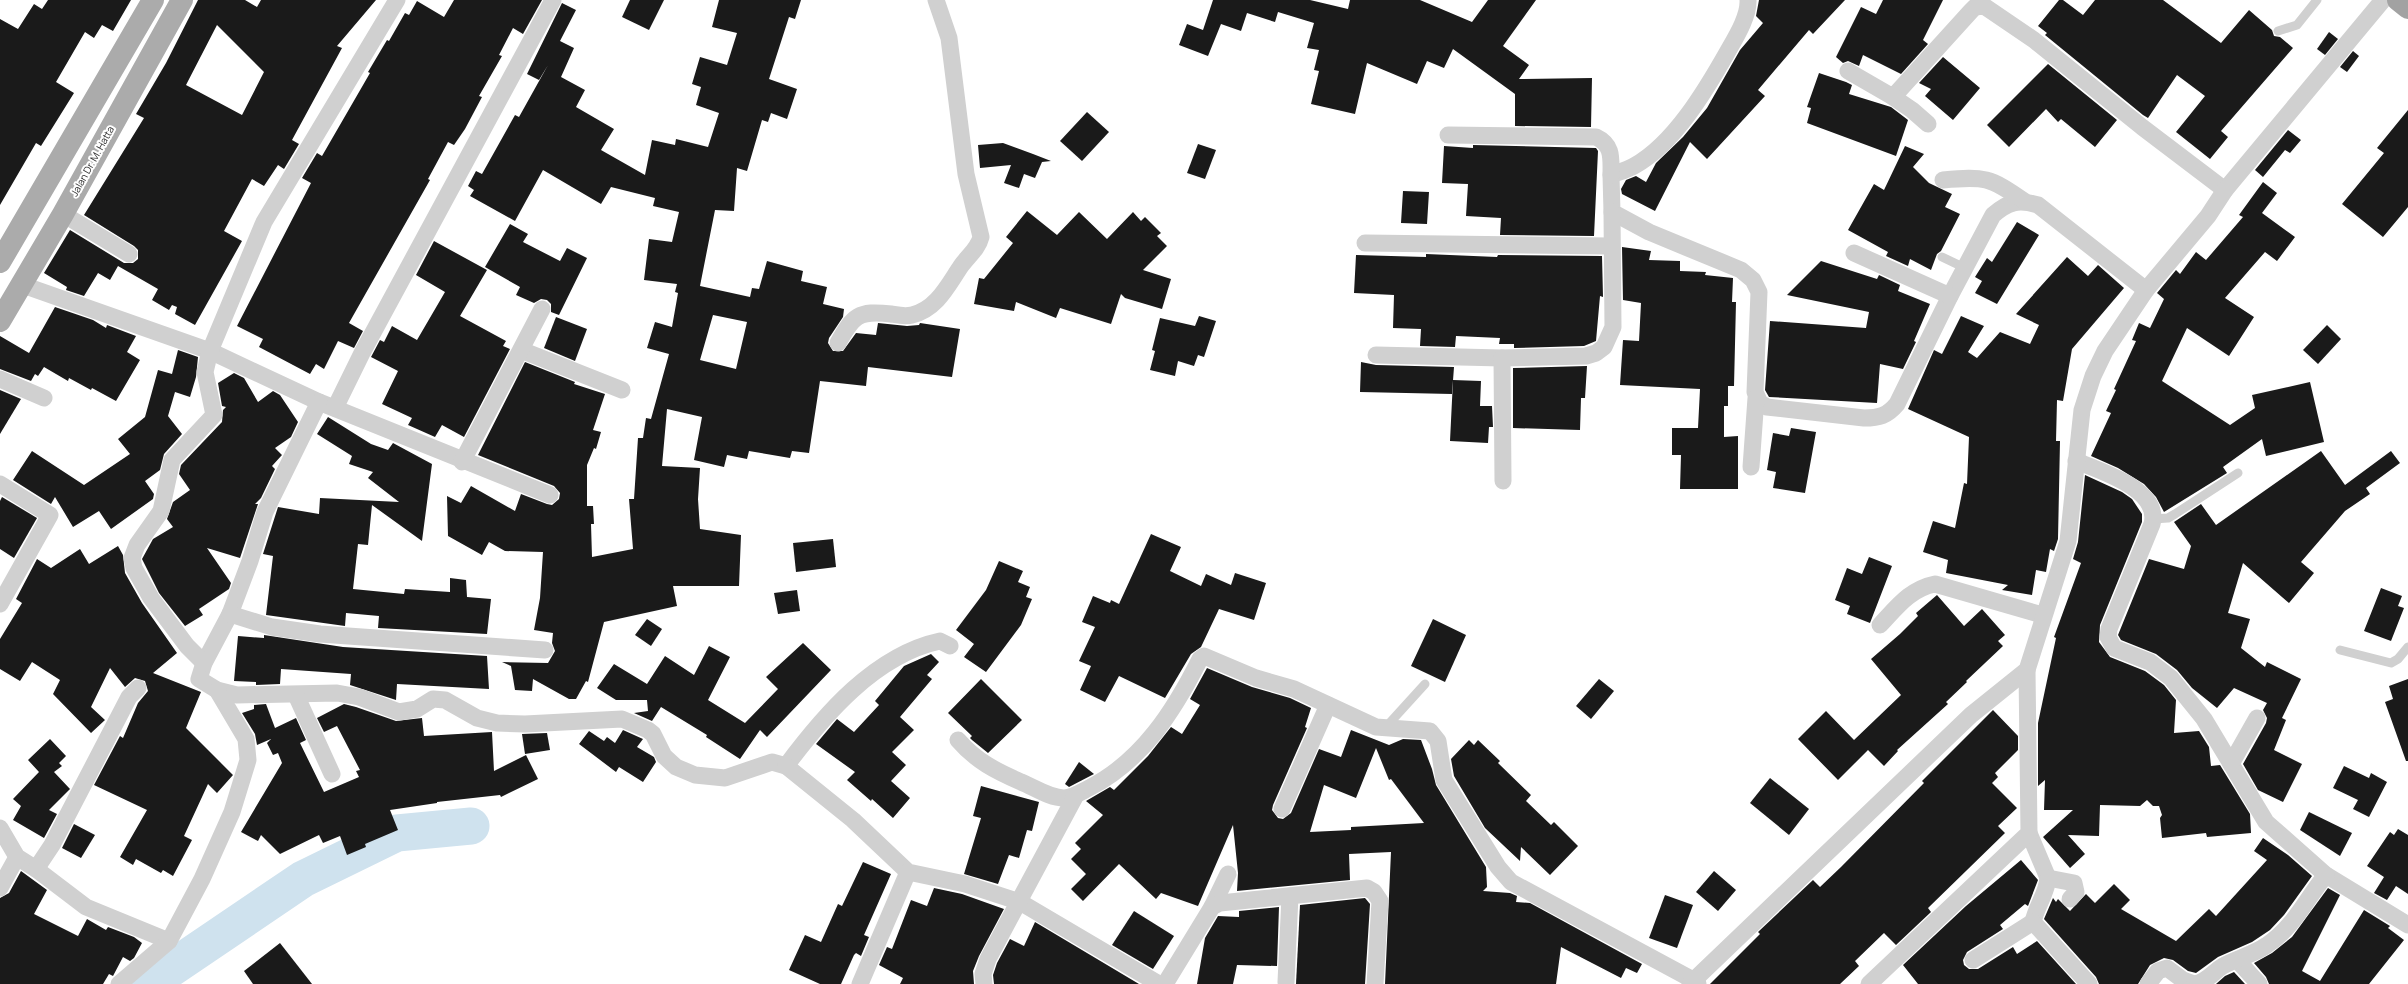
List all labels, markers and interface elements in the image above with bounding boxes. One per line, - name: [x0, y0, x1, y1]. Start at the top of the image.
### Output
- street label: Jalan Dr. M. Hatta: [67, 123, 117, 199]

